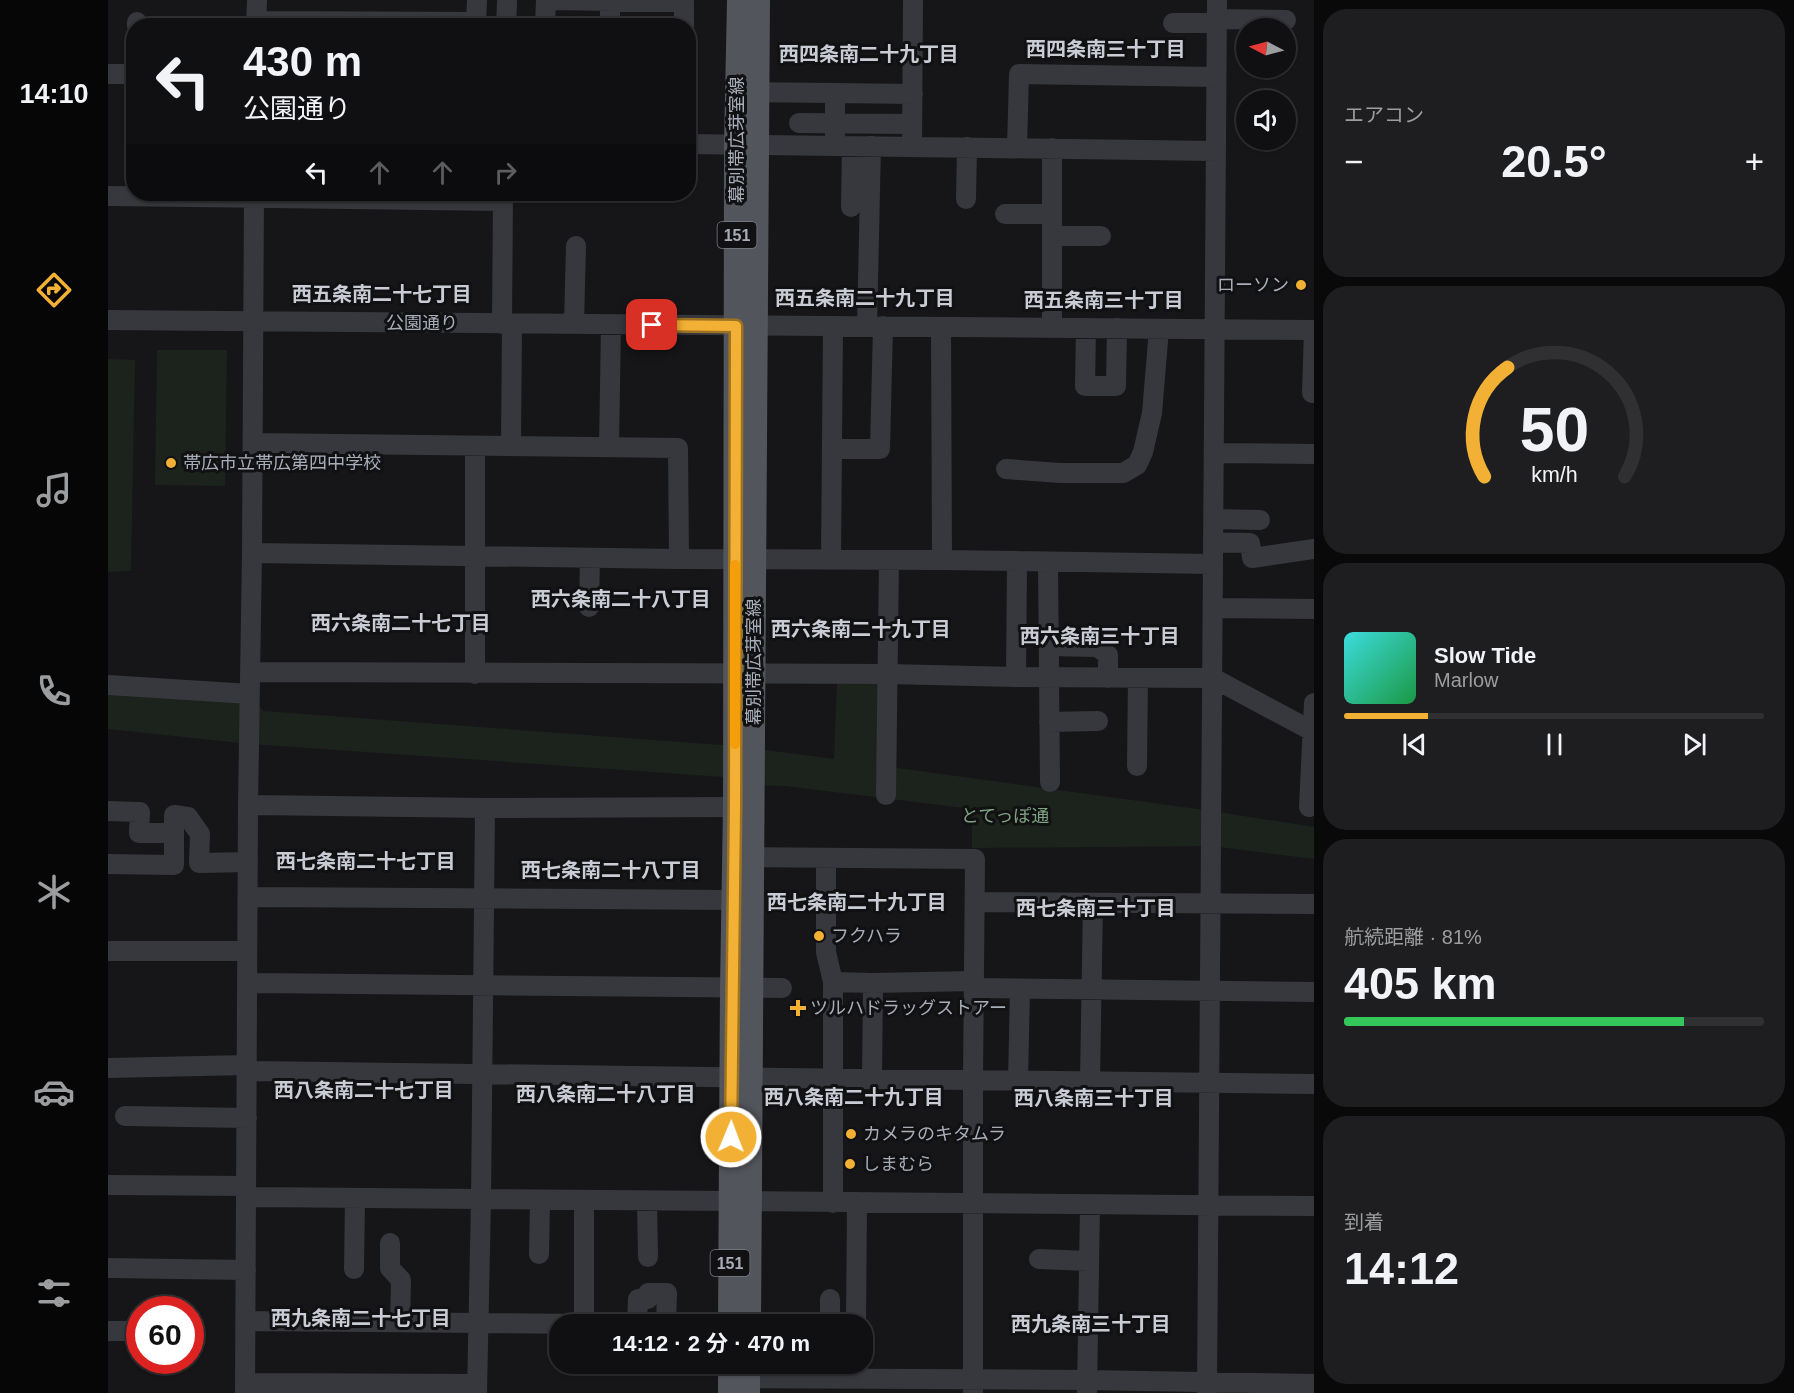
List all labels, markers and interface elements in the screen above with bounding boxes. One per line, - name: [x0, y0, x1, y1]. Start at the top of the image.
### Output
- north arrow: [1236, 18, 1296, 78]
- map controls: [1236, 18, 1296, 150]
- text: 430 m: [243, 38, 362, 85]
- district label: 西四条南三十丁目: [1026, 38, 1186, 60]
- icon: left: [144, 42, 222, 120]
- district label: 西四条南二十九丁目: [779, 43, 959, 65]
- street label: 幕別帯広芽室線: [727, 77, 747, 203]
- text: 14:10: [19, 79, 89, 109]
- button: sound: [1236, 90, 1296, 150]
- text: 公園通り: [243, 94, 351, 124]
- text: エアコン: [1344, 104, 1424, 126]
- text: 20.5°: [1501, 136, 1607, 187]
- text: −: [1344, 143, 1363, 180]
- text: +: [1745, 143, 1764, 180]
- icon: left: [300, 156, 333, 189]
- icon: ahead: [363, 156, 396, 189]
- icon: ahead: [426, 156, 459, 189]
- icon: right: [489, 156, 522, 189]
- road number: 151: [718, 222, 756, 248]
- icon: directions: [33, 269, 75, 311]
- place label: ローソン: [1217, 275, 1289, 295]
- marker: ローソン: [1294, 278, 1308, 292]
- district label: 西五条南二十七丁目: [292, 283, 472, 305]
- district label: 西五条南二十九丁目: [775, 287, 955, 309]
- district label: 西五条南三十丁目: [1024, 289, 1184, 311]
- pin: [626, 299, 677, 350]
- icon: arrive: [635, 308, 668, 341]
- street label: 公園通り: [386, 313, 458, 333]
- text: 50: [1519, 395, 1589, 464]
- place label: 帯広市立帯広第四中学校: [183, 453, 381, 473]
- marker: 帯広市立帯広第四中学校: [164, 456, 178, 470]
- text: km/h: [1531, 463, 1577, 487]
- icon: music: [33, 469, 75, 511]
- district label: 西六条南二十八丁目: [531, 588, 711, 610]
- street label: 幕別帯広芽室線: [744, 599, 764, 725]
- district label: 西六条南二十七丁目: [311, 612, 491, 634]
- district label: 西六条南二十九丁目: [771, 618, 951, 640]
- district label: 西六条南三十丁目: [1020, 625, 1180, 647]
- text: Slow Tide: [1434, 643, 1536, 668]
- text: Marlow: [1434, 669, 1498, 691]
- icon: phone: [33, 670, 75, 712]
- icon: previous: [1398, 728, 1431, 761]
- icon: pause: [1538, 728, 1571, 761]
- icon: next: [1678, 728, 1711, 761]
- park label: とてっぽ通: [961, 806, 1049, 826]
- district label: 西七条南二十七丁目: [276, 850, 456, 872]
- district label: 西七条南二十八丁目: [521, 859, 701, 881]
- icon: climate: [33, 871, 75, 913]
- district label: 西七条南二十九丁目: [767, 891, 947, 913]
- district label: 西七条南三十丁目: [1016, 897, 1176, 919]
- place label: フクハラ: [831, 926, 902, 946]
- text: 航続距離 · 81%: [1344, 926, 1482, 948]
- marker: フクハラ: [812, 929, 826, 943]
- text: 405 km: [1344, 958, 1497, 1009]
- place label: ツルハドラッグストアー: [810, 998, 1007, 1018]
- marker: ツルハドラッグストアー: [791, 1001, 805, 1015]
- icon: car: [33, 1071, 75, 1113]
- district label: 西八条南二十七丁目: [274, 1079, 454, 1101]
- district label: 西八条南二十八丁目: [516, 1083, 696, 1105]
- district label: 西八条南二十九丁目: [764, 1086, 944, 1108]
- district label: 西八条南三十丁目: [1014, 1087, 1174, 1109]
- position arrow: [699, 1105, 763, 1169]
- place label: カメラのキタムラ: [863, 1124, 1006, 1144]
- marker: カメラのキタムラ: [844, 1127, 858, 1141]
- place label: しまむら: [862, 1154, 934, 1174]
- marker: しまむら: [843, 1157, 857, 1171]
- text: 到着: [1344, 1211, 1384, 1233]
- text: 14:12: [1344, 1243, 1459, 1294]
- road number: 151: [710, 1250, 750, 1276]
- icon: filters: [33, 1272, 75, 1314]
- speed limit sign: 60: [126, 1296, 204, 1374]
- district label: 西九条南二十七丁目: [271, 1307, 451, 1329]
- district label: 西九条南三十丁目: [1011, 1313, 1171, 1335]
- text: 14:12 · 2 分 · 470 m: [612, 1331, 810, 1356]

